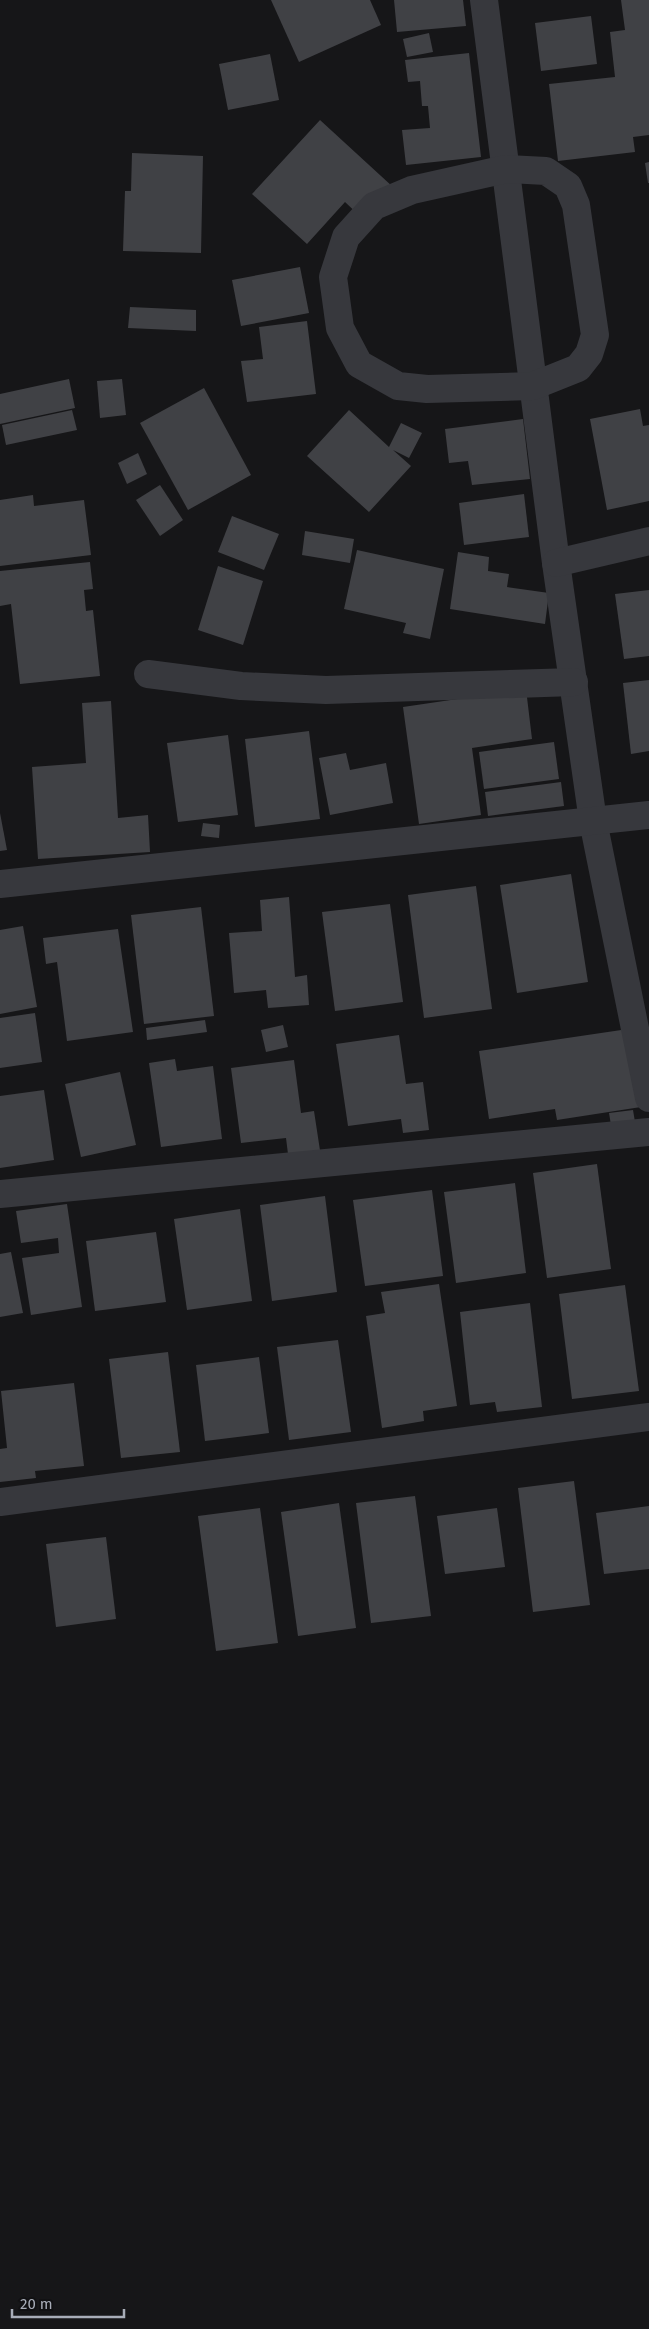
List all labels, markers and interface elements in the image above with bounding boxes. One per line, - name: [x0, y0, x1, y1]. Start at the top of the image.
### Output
- scale bar: [12, 2286, 125, 2318]
- text: 20 m: [20, 2295, 53, 2313]

